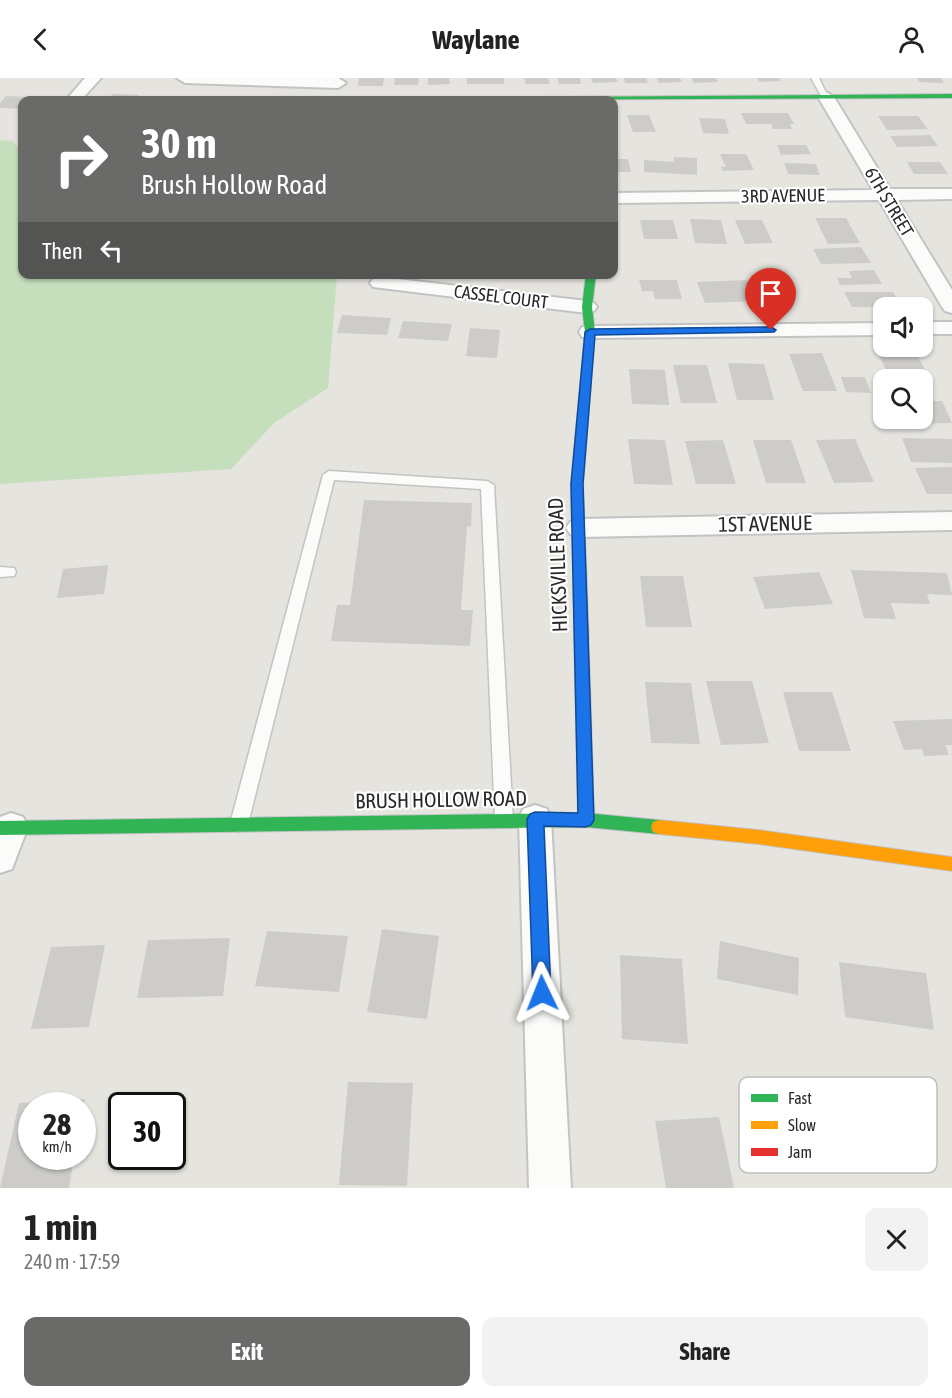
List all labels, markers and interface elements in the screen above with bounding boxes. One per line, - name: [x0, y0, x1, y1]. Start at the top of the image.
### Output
- icon: back: [24, 23, 57, 56]
- icon: person: [895, 23, 928, 56]
- text: Waylane: [432, 24, 520, 55]
- text: 30 m: [141, 119, 216, 167]
- icon: right: [42, 120, 120, 198]
- street label: 6TH STREET: [861, 163, 918, 240]
- text: Brush Hollow Road: [141, 169, 327, 200]
- street label: 3RD AVENUE: [741, 184, 825, 207]
- icon: left: [95, 234, 128, 267]
- text: Then: [42, 238, 83, 264]
- pin: [745, 268, 796, 330]
- icon: arrive: [754, 277, 787, 310]
- street label: CASSEL COURT: [453, 280, 550, 313]
- map controls: [873, 297, 933, 429]
- button: sound: [873, 297, 933, 357]
- button: search: [873, 369, 933, 429]
- street label: HICKSVILLE ROAD: [543, 497, 571, 633]
- street label: 1ST AVENUE: [718, 510, 812, 536]
- street label: BRUSH HOLLOW ROAD: [355, 786, 527, 812]
- position arrow: [510, 961, 574, 1025]
- legend: [739, 1077, 937, 1173]
- text: Fast: [788, 1089, 812, 1107]
- speed limit sign: 30: [108, 1092, 186, 1170]
- text: 28: [43, 1107, 71, 1141]
- text: Slow: [788, 1116, 816, 1134]
- text: km/h: [42, 1138, 72, 1155]
- text: Jam: [788, 1143, 812, 1161]
- text: 1 min: [24, 1206, 98, 1248]
- button: close: [865, 1208, 928, 1271]
- text: 240 m · 17:59: [24, 1250, 120, 1273]
- button: Exit: [24, 1317, 470, 1386]
- button: Share: [482, 1317, 928, 1386]

